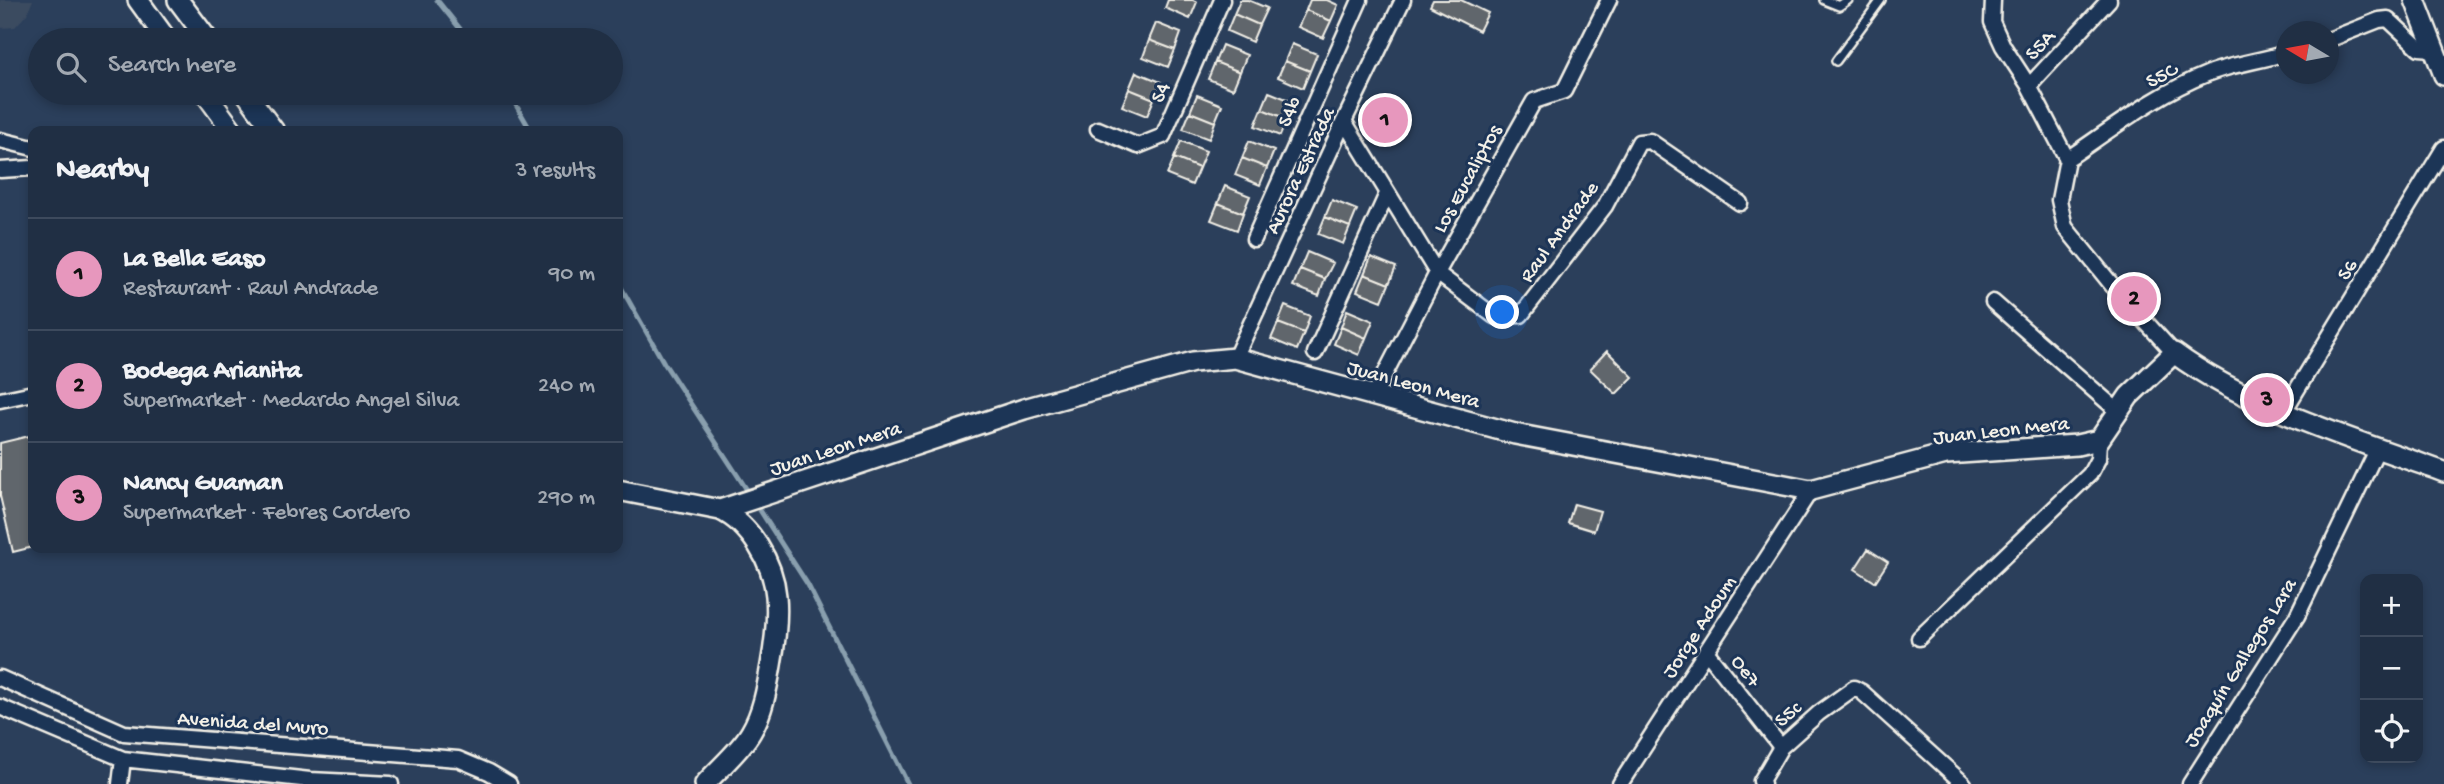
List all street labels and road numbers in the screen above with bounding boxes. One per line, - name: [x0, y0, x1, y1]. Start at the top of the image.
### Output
- street label: S5A: [2021, 25, 2063, 67]
- street label: S5C: [2143, 58, 2184, 96]
- street label: S4: [1147, 79, 1178, 107]
- street label: S4b: [1274, 93, 1309, 132]
- street label: Aurora Estrada: [1262, 103, 1343, 239]
- street label: Los Eucaliptos: [1429, 120, 1510, 238]
- street label: Raul Andrade: [1516, 177, 1607, 289]
- street label: S6: [2333, 255, 2365, 286]
- street label: Juan Leon Mera: [1344, 357, 1484, 416]
- street label: Juan Leon Mera: [1932, 413, 2072, 452]
- street label: Juan Leon Mera: [767, 417, 906, 483]
- street label: Jorge Adoum: [1658, 572, 1743, 684]
- street label: Joaquín Gallegos Lara: [2180, 574, 2305, 753]
- street label: Oe7: [1724, 651, 1765, 694]
- street label: S5c: [1771, 696, 1809, 734]
- street label: Avenida del Muro: [176, 708, 329, 743]

